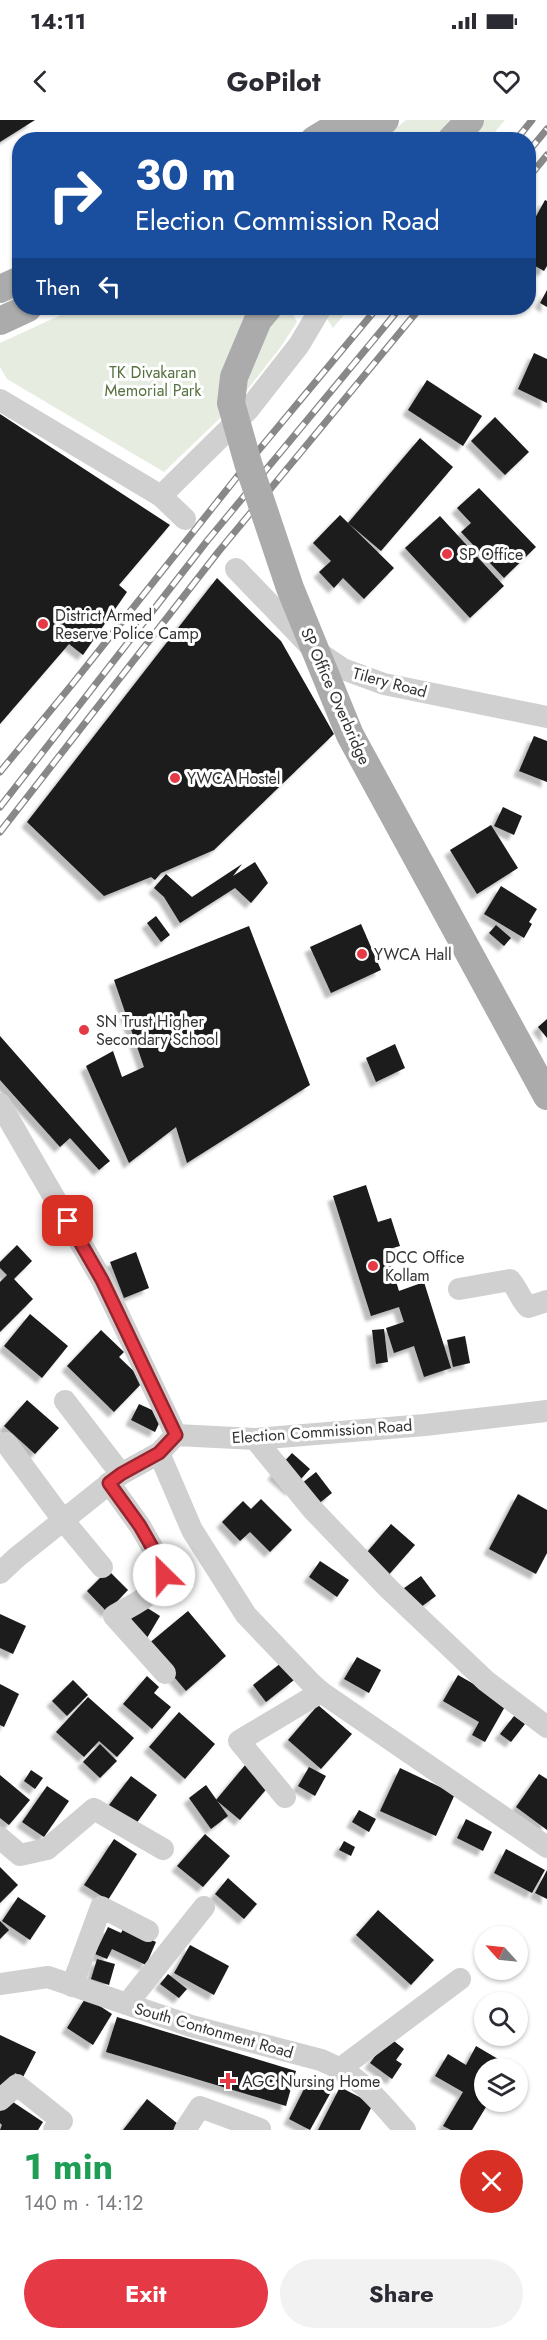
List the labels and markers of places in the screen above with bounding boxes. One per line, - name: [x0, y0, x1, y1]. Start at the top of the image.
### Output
- place label: SP Office: [459, 543, 523, 566]
- marker: SP Office: [440, 547, 454, 561]
- place label: District Armed Reserve Police Camp: [55, 604, 199, 645]
- marker: District Armed Reserve Police Camp: [36, 617, 50, 631]
- place label: YWCA Hostel: [187, 767, 281, 790]
- marker: YWCA Hostel: [168, 771, 182, 785]
- place label: YWCA Hall: [374, 943, 452, 966]
- marker: YWCA Hall: [355, 947, 369, 961]
- place label: SN Trust Higher Secondary School: [96, 1010, 218, 1051]
- marker: SN Trust Higher Secondary School: [77, 1023, 91, 1037]
- pin: [42, 1195, 93, 1246]
- place label: DCC Office Kollam: [385, 1246, 464, 1287]
- marker: DCC Office Kollam: [366, 1259, 380, 1273]
- place label: AGC Nursing Home: [242, 2070, 380, 2093]
- marker: AGC Nursing Home: [219, 2072, 237, 2090]

